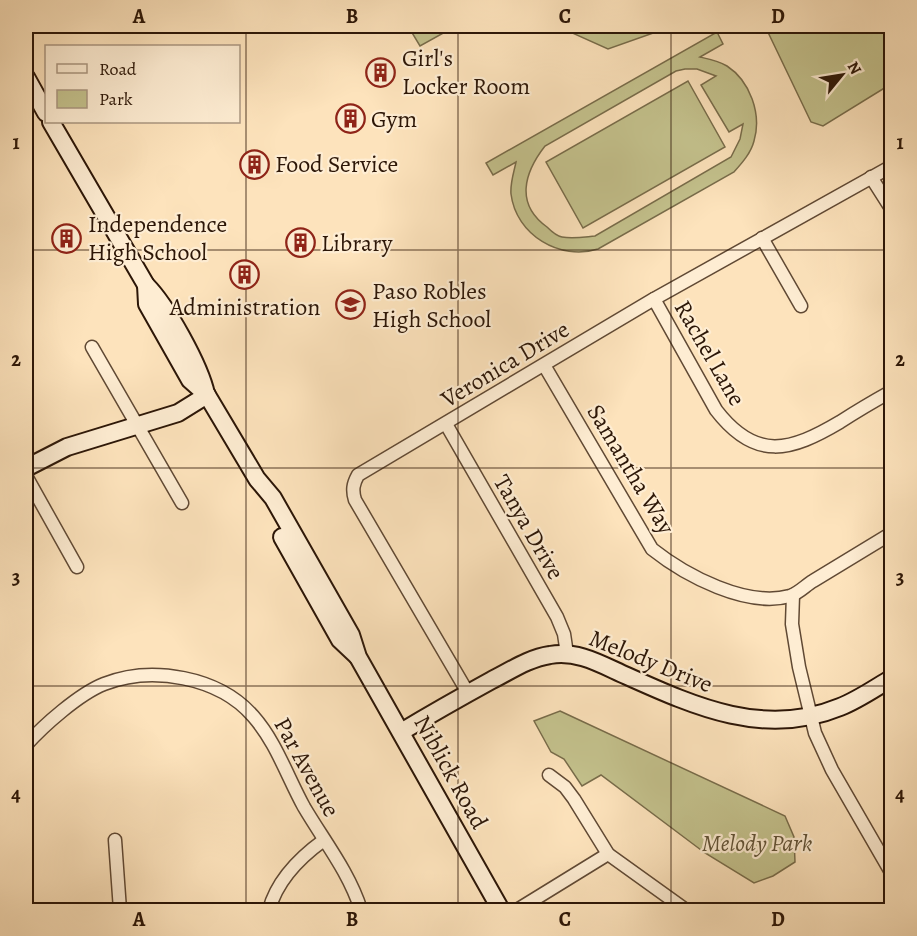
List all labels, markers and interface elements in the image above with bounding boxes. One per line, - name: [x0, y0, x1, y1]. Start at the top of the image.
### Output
- text: A: [132, 3, 146, 30]
- text: B: [346, 3, 358, 30]
- text: C: [559, 3, 571, 30]
- text: D: [771, 3, 785, 30]
- place label: Girl's Locker Room: [402, 42, 530, 102]
- legend: [45, 45, 240, 123]
- north arrow: [812, 45, 872, 105]
- building icon: Girl's Locker Room: [365, 56, 397, 88]
- text: Road: [99, 57, 137, 81]
- text: N: [842, 57, 867, 79]
- text: Park: [99, 87, 133, 111]
- building icon: Gym: [334, 103, 366, 135]
- place label: Gym: [371, 103, 417, 135]
- text: 1: [12, 129, 20, 156]
- text: 1: [896, 129, 904, 156]
- building icon: Food Service: [238, 148, 270, 180]
- place label: Food Service: [275, 148, 398, 180]
- place label: Independence High School: [88, 208, 227, 268]
- building icon: Independence High School: [51, 222, 83, 254]
- building icon: Library: [284, 227, 316, 259]
- place label: Library: [321, 227, 393, 259]
- building icon: Administration: [229, 258, 261, 290]
- place label: Paso Robles High School: [372, 275, 491, 335]
- school or university icon: Paso Robles High School: [335, 289, 367, 321]
- place label: Administration: [169, 291, 320, 323]
- street label: Rachel Lane: [667, 294, 753, 412]
- street label: Veronica Drive: [434, 313, 575, 415]
- text: 2: [11, 346, 21, 373]
- text: 2: [895, 346, 905, 373]
- street label: Samantha Way: [580, 398, 683, 540]
- street label: Tanya Drive: [486, 469, 572, 585]
- text: 3: [12, 564, 20, 591]
- text: 3: [896, 564, 904, 591]
- street label: Melody Drive: [584, 622, 718, 700]
- street label: Niblick Road: [407, 709, 495, 835]
- street label: Par Avenue: [267, 711, 347, 823]
- text: 4: [11, 781, 21, 808]
- text: 4: [895, 781, 905, 808]
- park label: Melody Park: [702, 827, 813, 859]
- text: A: [132, 906, 146, 933]
- text: B: [346, 906, 358, 933]
- text: C: [559, 906, 571, 933]
- text: D: [771, 906, 785, 933]

